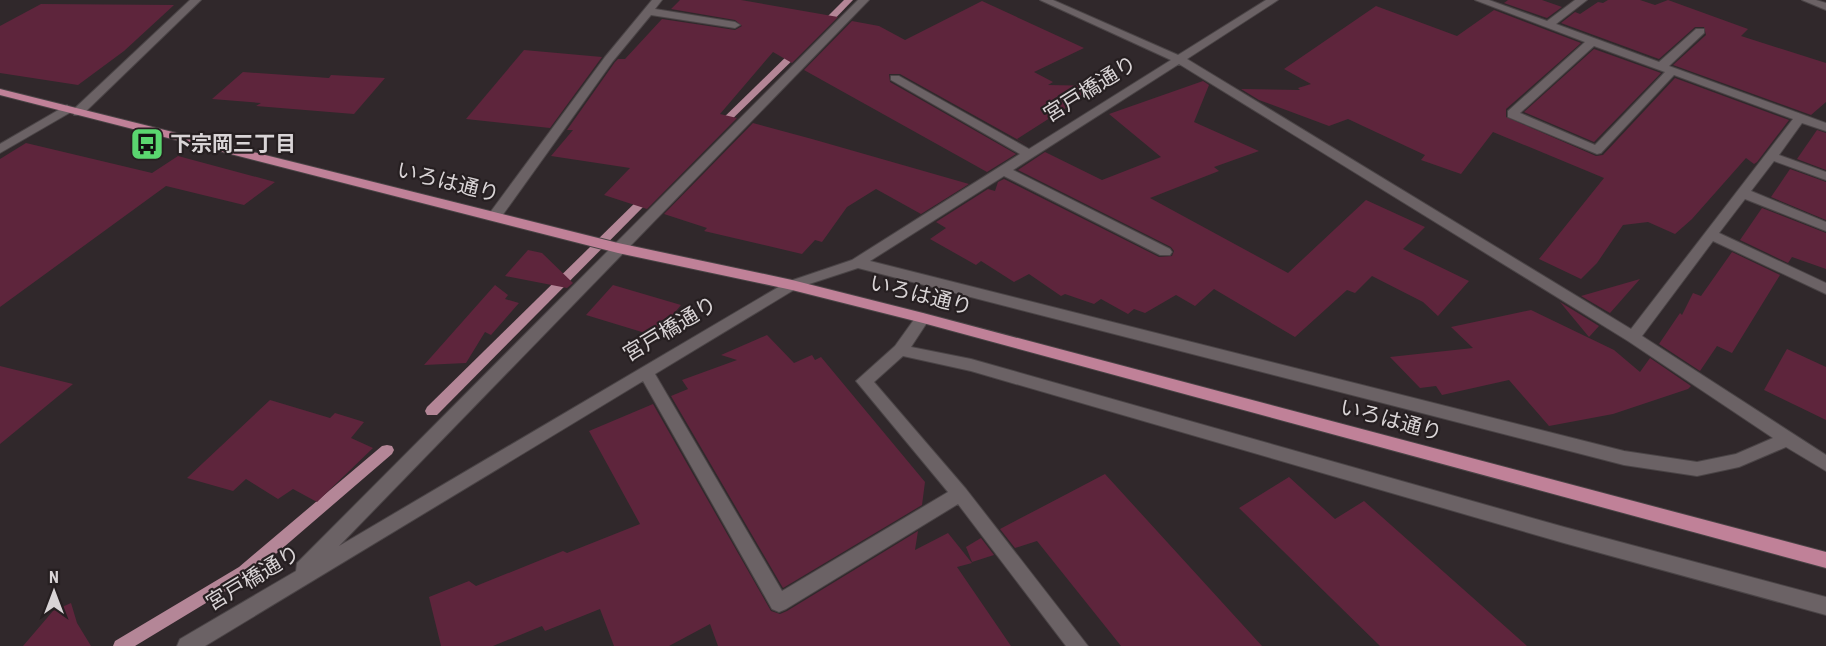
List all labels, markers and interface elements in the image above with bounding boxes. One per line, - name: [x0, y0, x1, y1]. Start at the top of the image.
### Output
- street label: 宮戸橋通り: [1039, 51, 1141, 127]
- bus stop icon: 下宗岡三丁目: [129, 126, 165, 162]
- place label: 下宗岡三丁目: [170, 132, 296, 156]
- street label: いろは通り: [394, 158, 502, 206]
- street label: いろは通り: [867, 271, 975, 319]
- street label: 宮戸橋通り: [619, 292, 721, 366]
- street label: いろは通り: [1337, 395, 1445, 445]
- street label: 宮戸橋通り: [202, 541, 304, 615]
- north arrow: [24, 562, 84, 622]
- text: N: [49, 568, 59, 587]

